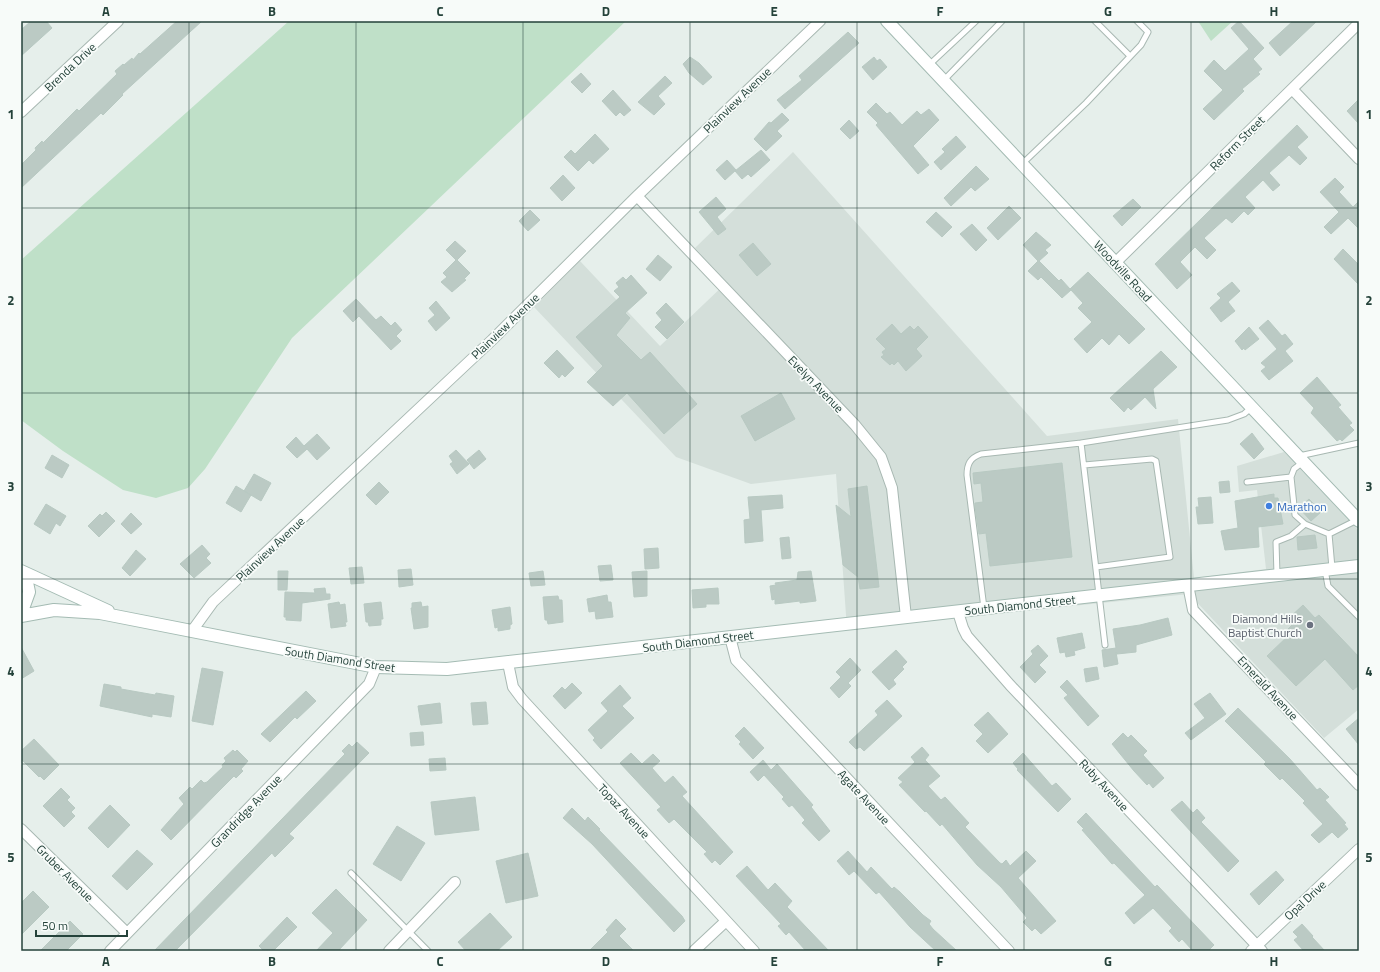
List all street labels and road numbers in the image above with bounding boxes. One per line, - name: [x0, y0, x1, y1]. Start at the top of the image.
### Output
- street label: Brenda Drive: [40, 38, 100, 96]
- street label: Plainview Avenue: [699, 62, 775, 138]
- street label: Reform Street: [1205, 111, 1269, 175]
- street label: Woodville Road: [1089, 236, 1157, 306]
- street label: Plainview Avenue: [467, 288, 543, 364]
- street label: Evelyn Avenue: [784, 351, 848, 417]
- street label: Plainview Avenue: [231, 512, 309, 586]
- street label: South Diamond Street: [964, 590, 1077, 620]
- street label: South Diamond Street: [641, 625, 755, 657]
- street label: South Diamond Street: [283, 641, 397, 677]
- street label: Emerald Avenue: [1233, 651, 1303, 725]
- street label: Ruby Avenue: [1075, 754, 1133, 816]
- street label: Agate Avenue: [833, 765, 895, 829]
- street label: Grandridge Avenue: [206, 770, 286, 852]
- street label: Topaz Avenue: [593, 779, 655, 843]
- street label: Gruber Avenue: [32, 840, 98, 906]
- street label: Opal Drive: [1280, 875, 1330, 925]

